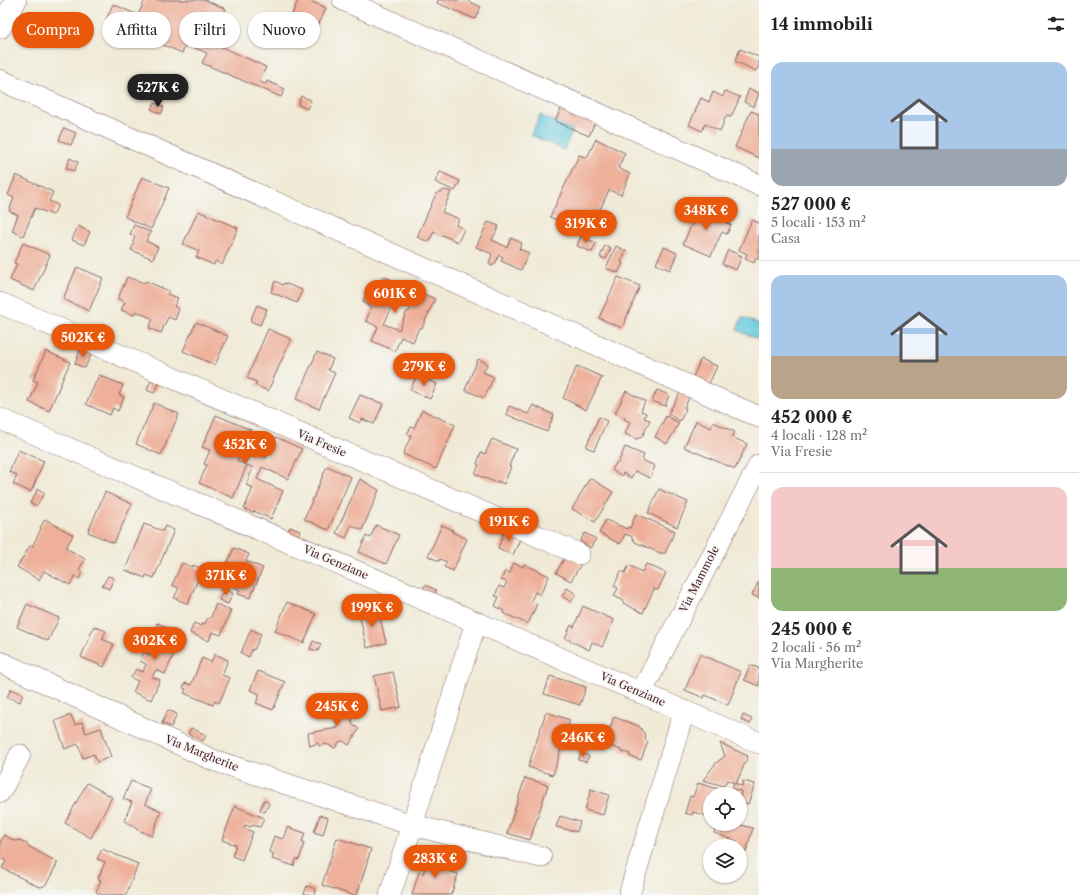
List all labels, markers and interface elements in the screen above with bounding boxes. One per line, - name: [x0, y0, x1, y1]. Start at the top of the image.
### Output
- chip: Compra: [12, 12, 94, 48]
- chip: Affitta: [102, 12, 171, 48]
- chip: Filtri: [179, 12, 240, 48]
- chip: Nuovo: [248, 12, 320, 48]
- icon: filters: [1045, 13, 1067, 35]
- text: 14 immobili: [771, 14, 873, 34]
- pin: 527K €: [125, 74, 191, 108]
- text: 527K €: [136, 79, 180, 95]
- icon: home: [883, 88, 955, 160]
- text: 527 000 €: [771, 194, 851, 214]
- pin: 348K €: [673, 197, 739, 231]
- text: 348K €: [684, 202, 728, 218]
- pin: 319K €: [553, 210, 619, 244]
- text: 5 locali · 153 m²: [771, 214, 866, 230]
- text: 319K €: [565, 215, 607, 231]
- text: Casa: [771, 230, 800, 246]
- pin: 601K €: [362, 280, 428, 314]
- text: 601K €: [373, 285, 417, 301]
- icon: home: [883, 301, 955, 373]
- pin: 502K €: [50, 324, 116, 358]
- text: 502K €: [61, 329, 105, 345]
- pin: 279K €: [391, 353, 457, 387]
- text: 279K €: [402, 358, 446, 374]
- text: 452 000 €: [771, 407, 852, 427]
- street label: Via Fresie: [294, 426, 349, 460]
- text: 4 locali · 128 m²: [771, 427, 867, 443]
- pin: 452K €: [212, 431, 278, 465]
- text: 452K €: [223, 436, 267, 452]
- text: Via Fresie: [771, 443, 832, 459]
- pin: 191K €: [476, 508, 542, 542]
- text: 191K €: [488, 513, 530, 529]
- icon: home: [883, 513, 955, 585]
- street label: Via Genziane: [300, 542, 371, 582]
- street label: Via Mammole: [676, 543, 722, 616]
- pin: 371K €: [193, 562, 259, 596]
- text: 371K €: [205, 567, 247, 583]
- pin: 199K €: [339, 594, 405, 628]
- text: 199K €: [351, 599, 393, 615]
- text: 245 000 €: [771, 619, 852, 639]
- pin: 302K €: [122, 627, 188, 661]
- text: 302K €: [133, 632, 177, 648]
- text: 2 locali · 56 m²: [771, 639, 861, 655]
- text: Via Margherite: [771, 655, 863, 671]
- street label: Via Genziane: [597, 669, 668, 709]
- pin: 245K €: [304, 693, 370, 727]
- text: 245K €: [315, 698, 359, 714]
- pin: 246K €: [550, 724, 616, 758]
- text: 246K €: [561, 729, 605, 745]
- street label: Via Margherite: [162, 731, 241, 774]
- map controls: [703, 787, 747, 883]
- button: locate: [703, 787, 747, 831]
- button: layers: [703, 839, 747, 883]
- pin: 283K €: [402, 845, 468, 879]
- text: 283K €: [413, 850, 457, 866]

